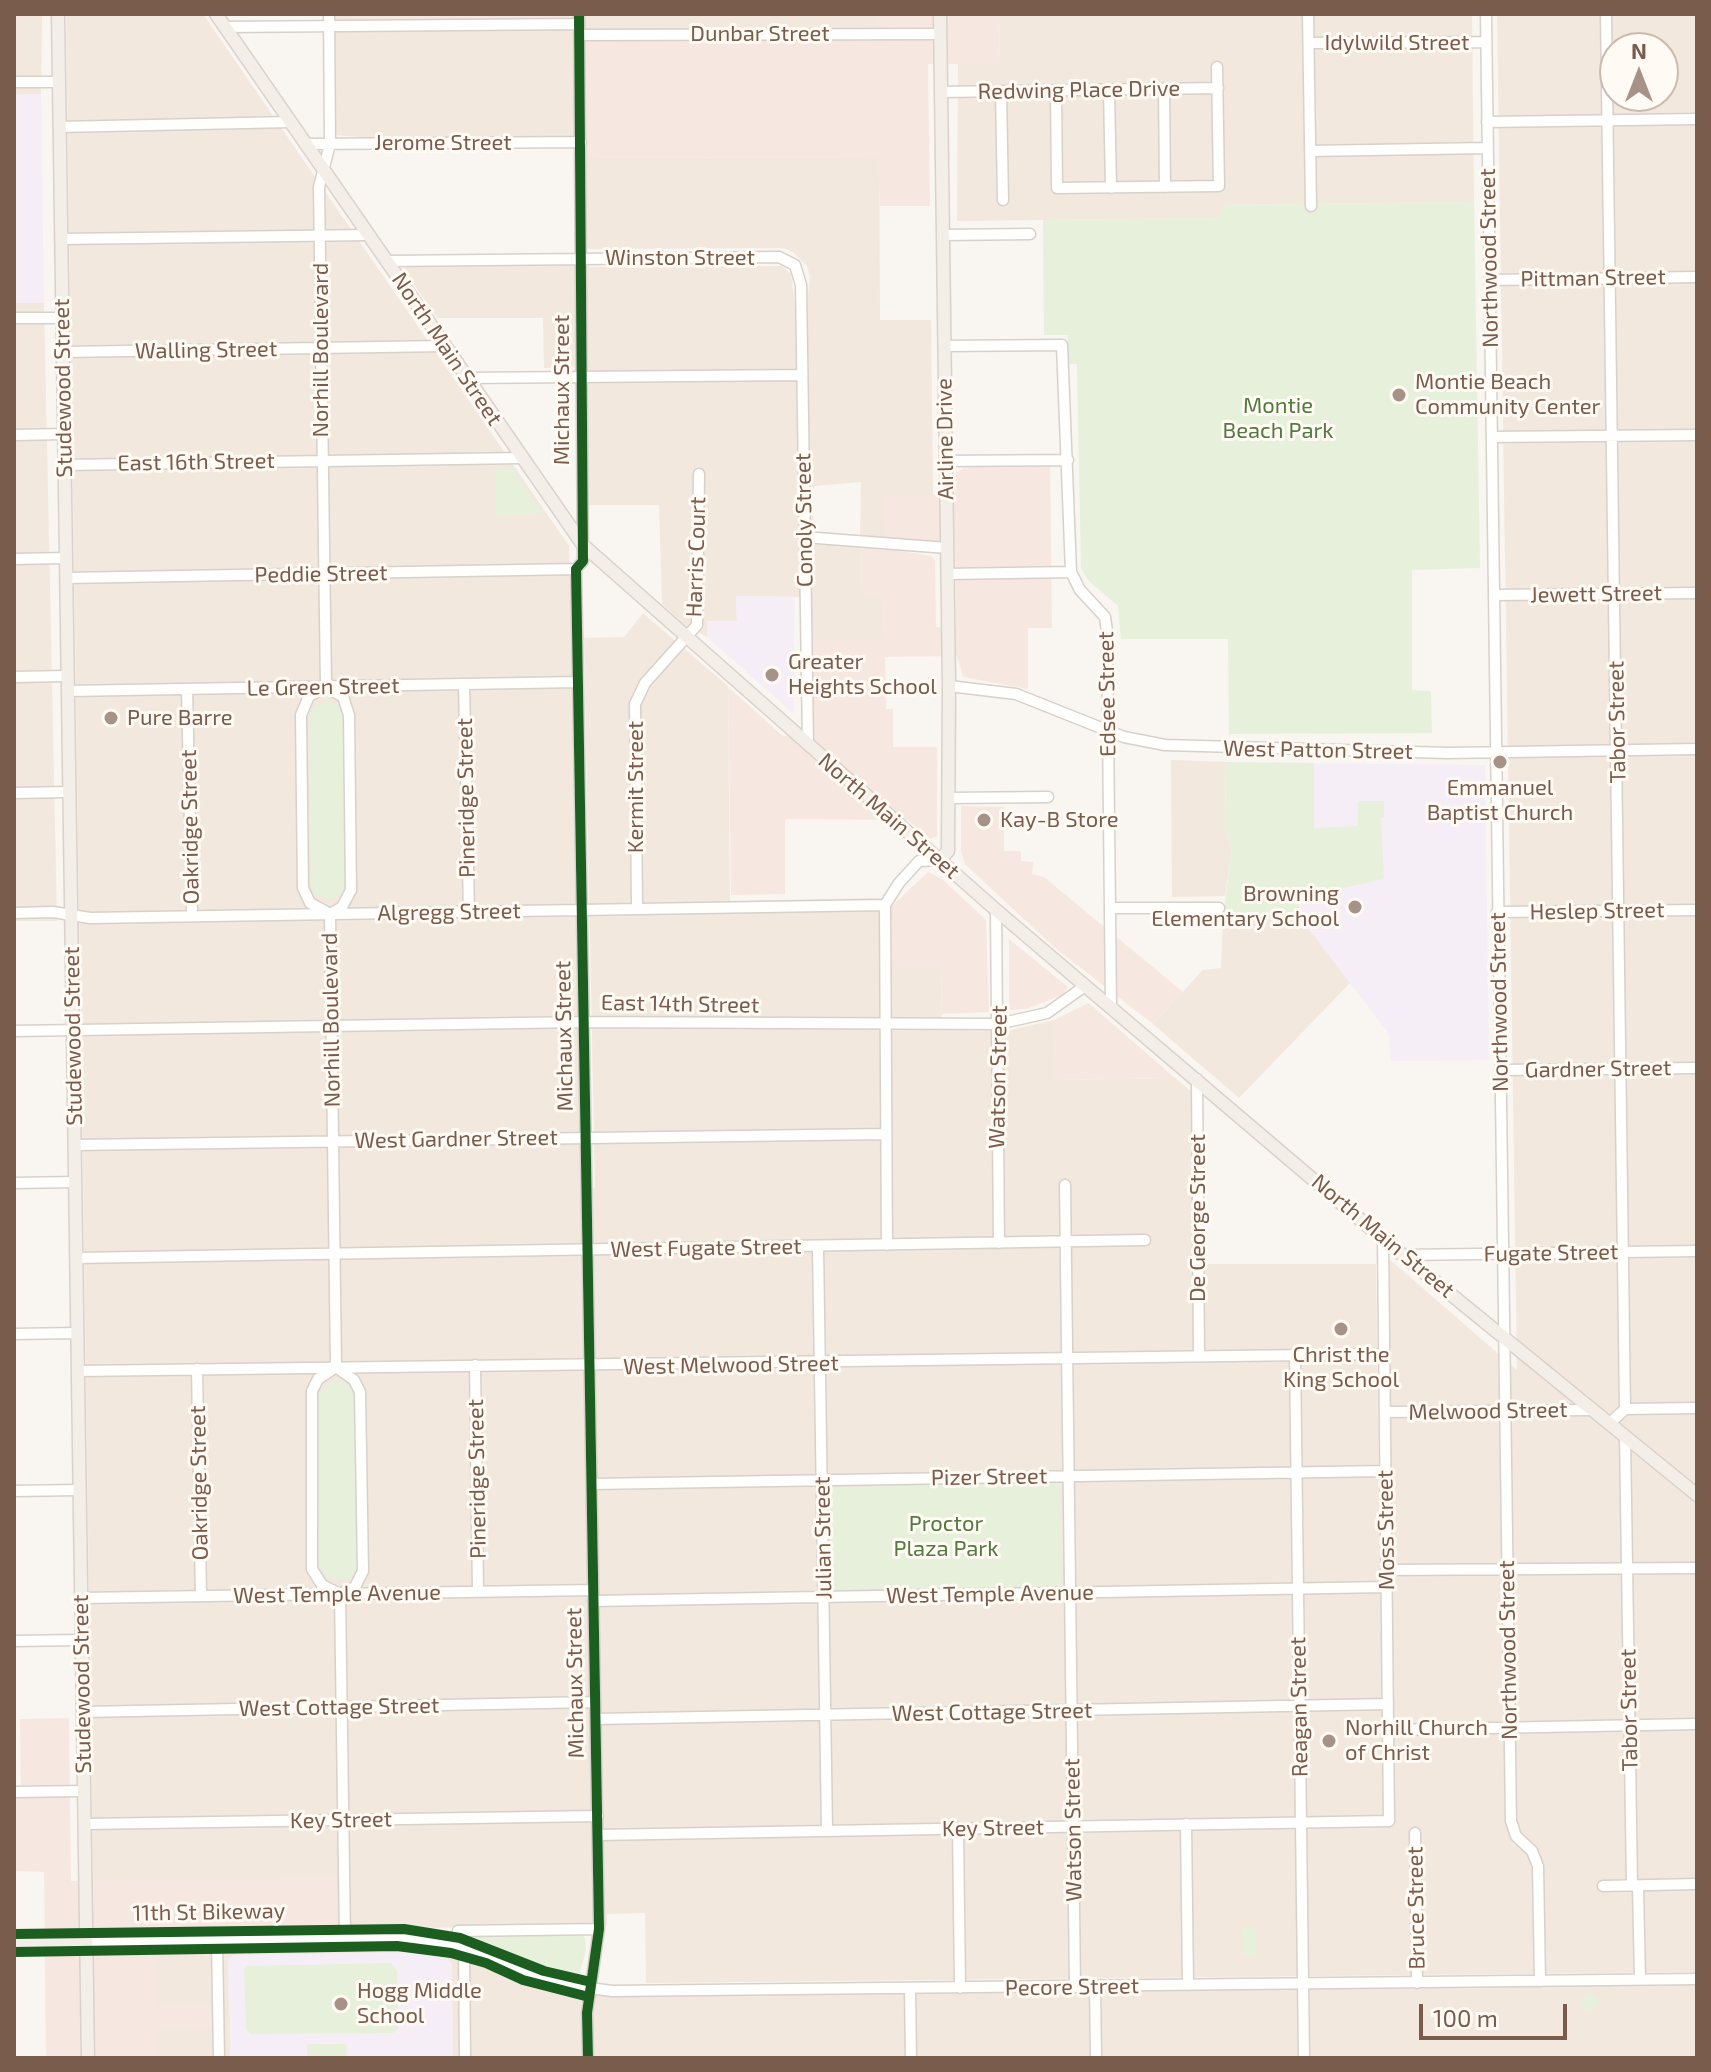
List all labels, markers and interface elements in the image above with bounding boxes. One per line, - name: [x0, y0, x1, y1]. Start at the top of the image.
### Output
- street label: Dunbar Street: [690, 21, 830, 47]
- street label: Idylwild Street: [1324, 30, 1470, 56]
- north arrow: [1599, 32, 1679, 112]
- text: N: [1631, 37, 1647, 63]
- street label: Redwing Place Drive: [977, 75, 1181, 105]
- street label: Jerome Street: [374, 130, 512, 156]
- street label: Northwood Street: [1474, 168, 1504, 348]
- street label: Winston Street: [605, 245, 755, 271]
- street label: Norhill Boulevard: [308, 263, 334, 437]
- street label: Pittman Street: [1520, 264, 1666, 292]
- street label: North Main Street: [386, 268, 508, 430]
- street label: Studewood Street: [48, 298, 78, 478]
- street label: Michaux Street: [549, 315, 575, 465]
- street label: Walling Street: [135, 336, 277, 364]
- place label: Montie Beach Community Center: [1415, 369, 1600, 420]
- street label: Airline Drive: [931, 378, 959, 500]
- marker: Montie Beach Community Center: [1390, 386, 1408, 404]
- park label: Montie Beach Park: [1223, 393, 1333, 444]
- street label: East 16th Street: [117, 447, 275, 477]
- street label: Conoly Street: [790, 453, 818, 587]
- street label: Harris Court: [681, 496, 711, 618]
- street label: Peddie Street: [254, 560, 388, 588]
- street label: Jewett Street: [1530, 580, 1662, 608]
- street label: Edsee Street: [1093, 631, 1121, 757]
- place label: Greater Heights School: [788, 649, 937, 700]
- street label: Tabor Street: [1603, 660, 1631, 784]
- marker: Greater Heights School: [763, 666, 781, 684]
- street label: Le Green Street: [246, 672, 400, 702]
- place label: Pure Barre: [127, 705, 233, 731]
- marker: Pure Barre: [102, 709, 120, 727]
- street label: Pineridge Street: [451, 718, 481, 878]
- street label: Kermit Street: [623, 721, 649, 853]
- street label: West Patton Street: [1223, 735, 1413, 765]
- street label: North Main Street: [813, 747, 965, 885]
- street label: Oakridge Street: [175, 749, 205, 905]
- marker: Emmanuel Baptist Church: [1491, 753, 1509, 771]
- place label: Emmanuel Baptist Church: [1427, 775, 1573, 826]
- place label: Kay-B Store: [1000, 807, 1119, 833]
- marker: Kay-B Store: [975, 811, 993, 829]
- place label: Browning Elementary School: [1151, 881, 1339, 932]
- street label: Heslep Street: [1529, 897, 1665, 925]
- street label: Algregg Street: [377, 898, 521, 926]
- marker: Browning Elementary School: [1346, 898, 1364, 916]
- street label: Northwood Street: [1484, 912, 1514, 1092]
- street label: Norhill Boulevard: [316, 932, 346, 1108]
- street label: Studewood Street: [58, 946, 88, 1126]
- street label: Michaux Street: [549, 960, 579, 1112]
- street label: East 14th Street: [601, 989, 759, 1019]
- street label: Watson Street: [984, 1005, 1012, 1149]
- street label: Gardner Street: [1524, 1055, 1672, 1083]
- street label: West Gardner Street: [354, 1124, 558, 1154]
- street label: De George Street: [1185, 1134, 1211, 1302]
- street label: North Main Street: [1306, 1169, 1460, 1303]
- street label: West Fugate Street: [610, 1233, 802, 1263]
- street label: Fugate Street: [1484, 1239, 1618, 1267]
- marker: Christ the King School: [1332, 1320, 1350, 1338]
- place label: Christ the King School: [1283, 1342, 1399, 1394]
- street label: West Melwood Street: [623, 1350, 839, 1380]
- street label: Melwood Street: [1408, 1396, 1568, 1426]
- street label: Pineridge Street: [462, 1399, 492, 1559]
- street label: Oakridge Street: [184, 1405, 214, 1561]
- street label: Pizer Street: [931, 1463, 1047, 1491]
- street label: Moss Street: [1372, 1470, 1400, 1590]
- street label: Julian Street: [809, 1476, 837, 1600]
- park label: Proctor Plaza Park: [894, 1511, 998, 1562]
- street label: Northwood Street: [1493, 1560, 1523, 1740]
- street label: West Temple Avenue: [233, 1579, 441, 1609]
- street label: West Temple Avenue: [886, 1579, 1094, 1609]
- street label: Studewood Street: [67, 1594, 97, 1774]
- street label: Michaux Street: [560, 1607, 590, 1759]
- street label: Reagan Street: [1285, 1637, 1313, 1777]
- street label: Tabor Street: [1615, 1648, 1643, 1772]
- street label: West Cottage Street: [238, 1692, 440, 1722]
- street label: West Cottage Street: [891, 1697, 1093, 1727]
- place label: Norhill Church of Christ: [1345, 1715, 1488, 1766]
- marker: Norhill Church of Christ: [1320, 1732, 1338, 1750]
- street label: Watson Street: [1059, 1758, 1087, 1902]
- street label: Key Street: [290, 1806, 392, 1834]
- street label: Key Street: [942, 1814, 1044, 1842]
- street label: Bruce Street: [1402, 1846, 1430, 1970]
- street label: 11th St Bikeway: [132, 1897, 286, 1927]
- street label: Pecore Street: [1005, 1973, 1139, 2001]
- place label: Hogg Middle School: [357, 1978, 482, 2030]
- scale bar: [1423, 1988, 1571, 2038]
- marker: Hogg Middle School: [332, 1995, 350, 2013]
- text: 100 m: [1433, 2003, 1498, 2032]

